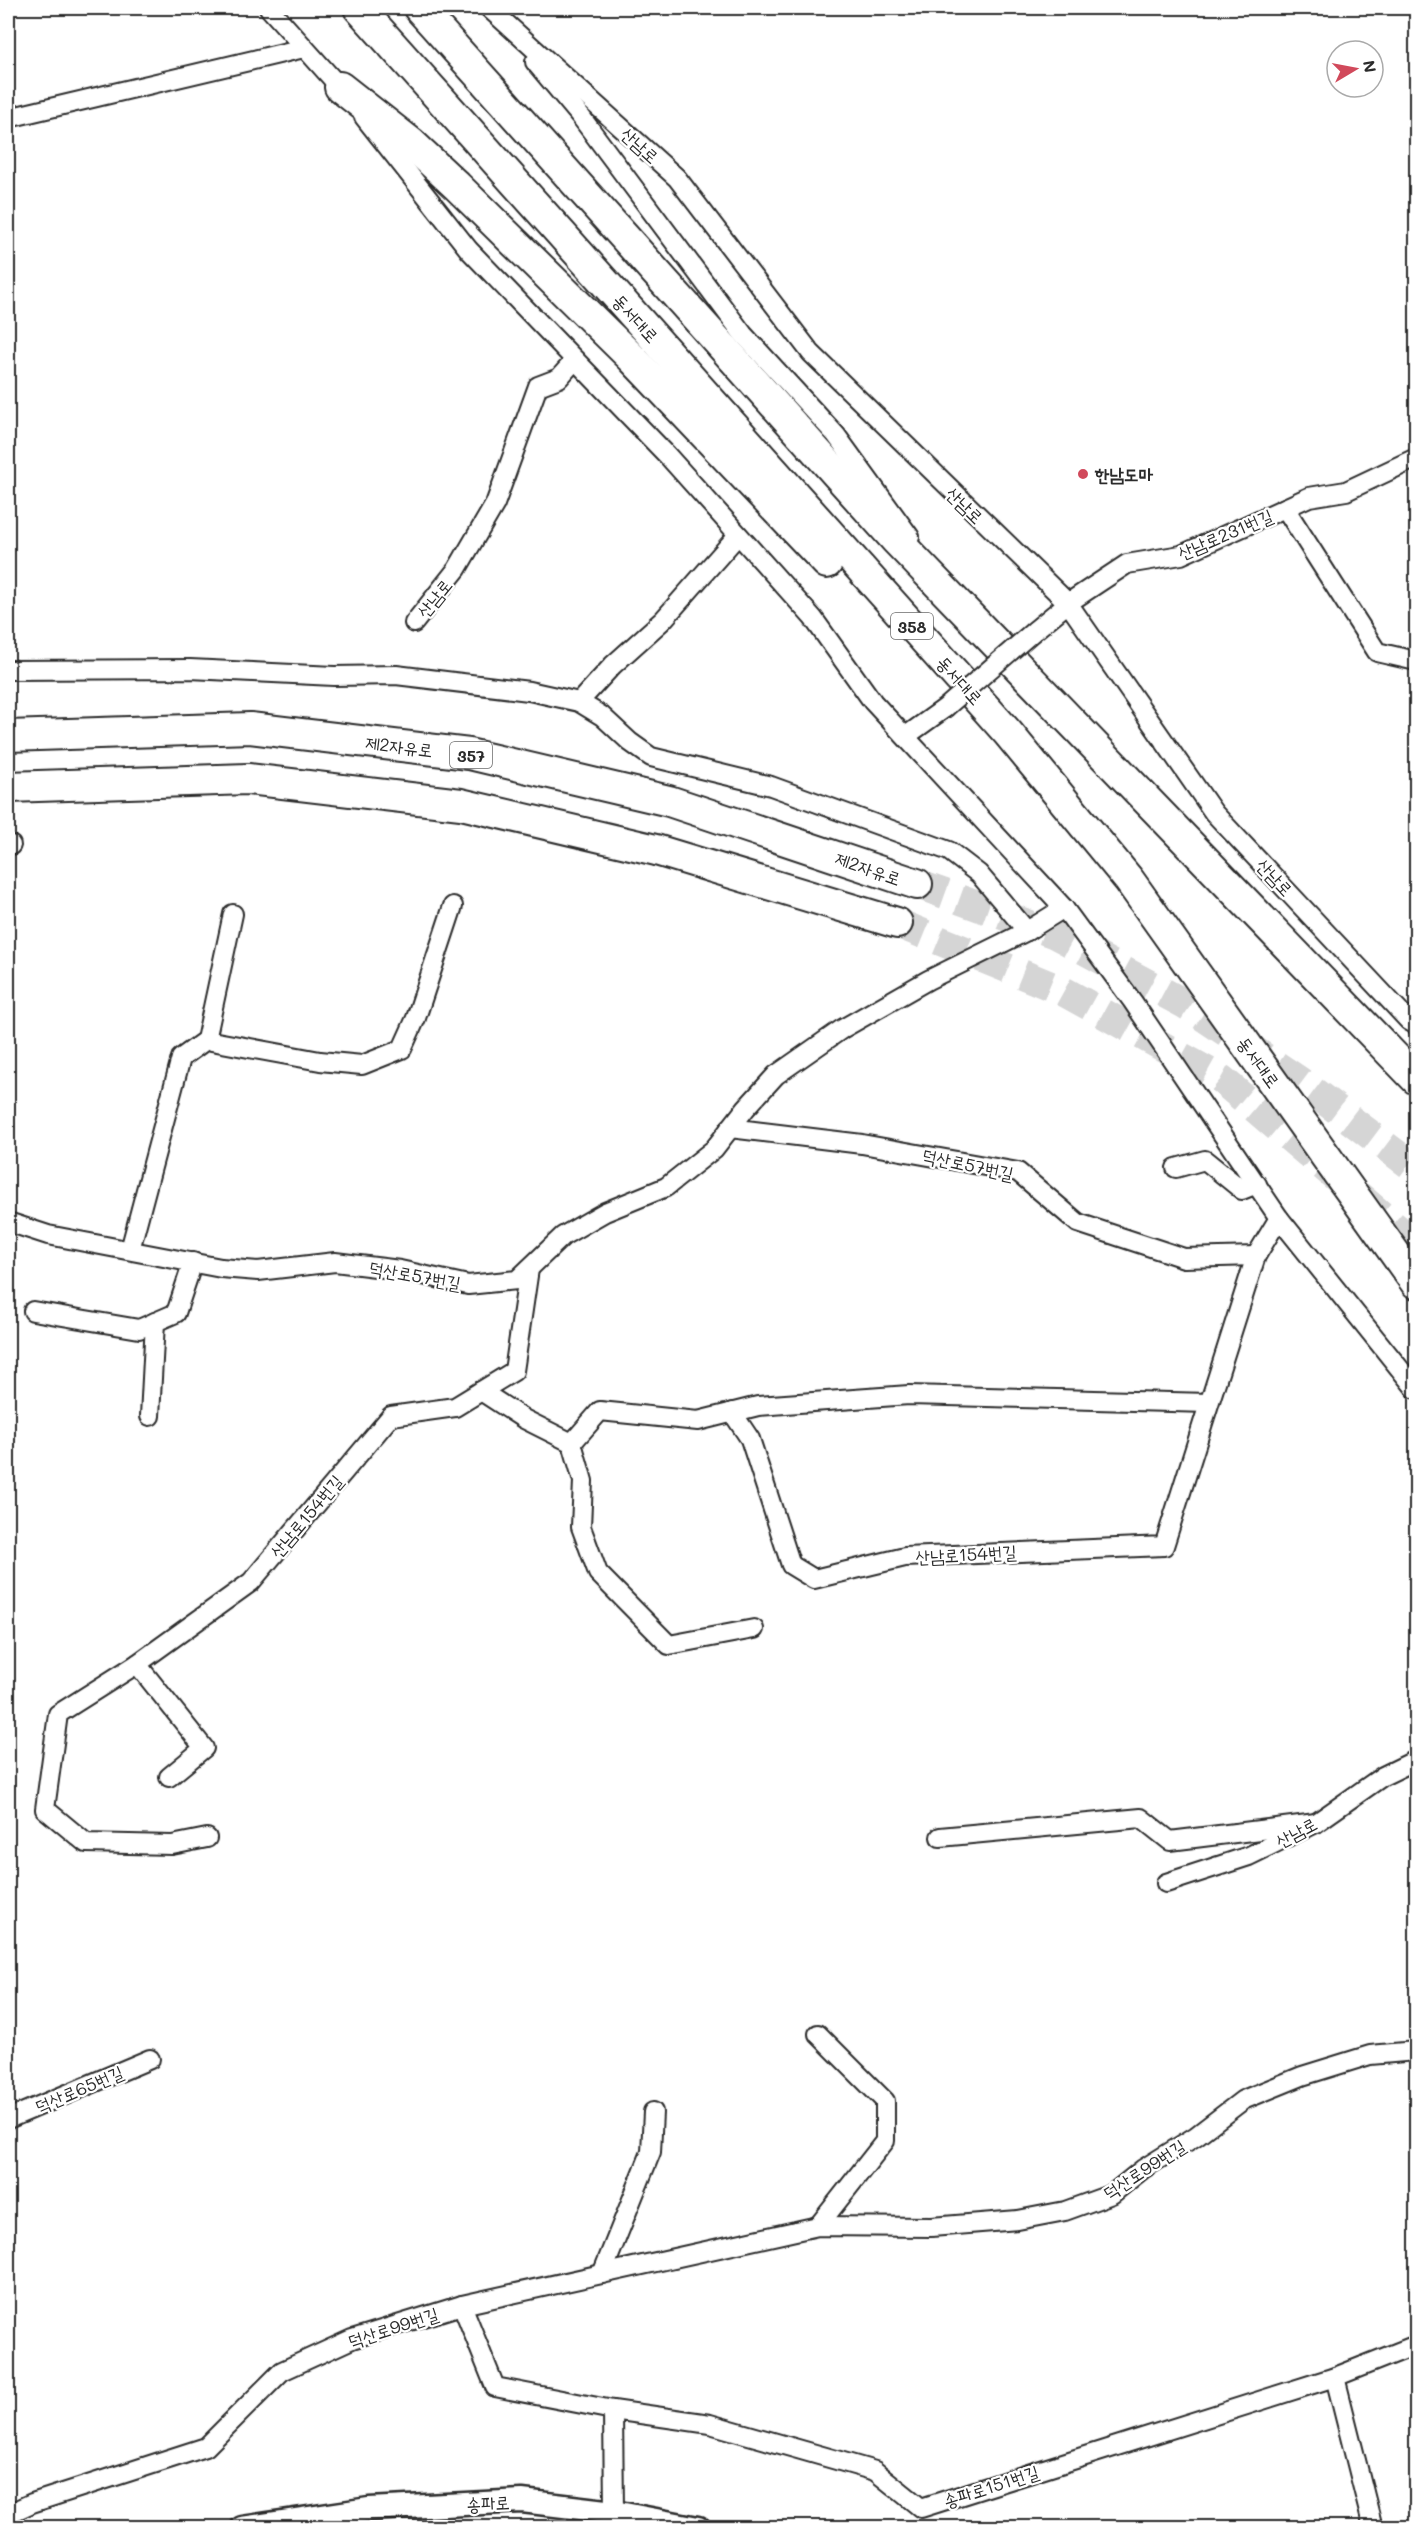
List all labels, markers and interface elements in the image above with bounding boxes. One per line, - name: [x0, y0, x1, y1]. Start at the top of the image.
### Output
- north arrow: [1325, 39, 1385, 99]
- text: N: [1359, 58, 1382, 74]
- street label: 산남로: [616, 122, 664, 168]
- street label: 동서대로: [608, 288, 664, 348]
- place label: 한남도마: [1094, 462, 1153, 486]
- marker: 한남도마: [1076, 467, 1090, 481]
- street label: 산남로: [941, 481, 989, 529]
- street label: 산남로231번길: [1174, 503, 1277, 565]
- street label: 산남로: [411, 574, 457, 622]
- road number: 358: [891, 613, 933, 639]
- street label: 동서대로: [932, 650, 988, 710]
- street label: 제2자유로: [364, 730, 434, 762]
- road number: 357: [450, 742, 492, 768]
- street label: 제2자유로: [832, 846, 904, 890]
- street label: 산남로: [1251, 853, 1299, 901]
- street label: 동서대로: [1232, 1032, 1286, 1092]
- street label: 덕산로57번길: [920, 1143, 1016, 1186]
- street label: 덕산로57번길: [367, 1255, 463, 1295]
- street label: 산남로154번길: [264, 1469, 348, 1563]
- street label: 산남로154번길: [915, 1539, 1018, 1569]
- street label: 산남로: [1271, 1811, 1321, 1853]
- street label: 덕산로65번길: [31, 2059, 127, 2118]
- street label: 덕산로99번길: [1098, 2133, 1190, 2205]
- street label: 덕산로99번길: [345, 2301, 442, 2353]
- street label: 송파로151번길: [940, 2459, 1042, 2513]
- street label: 송파로: [466, 2490, 510, 2516]

